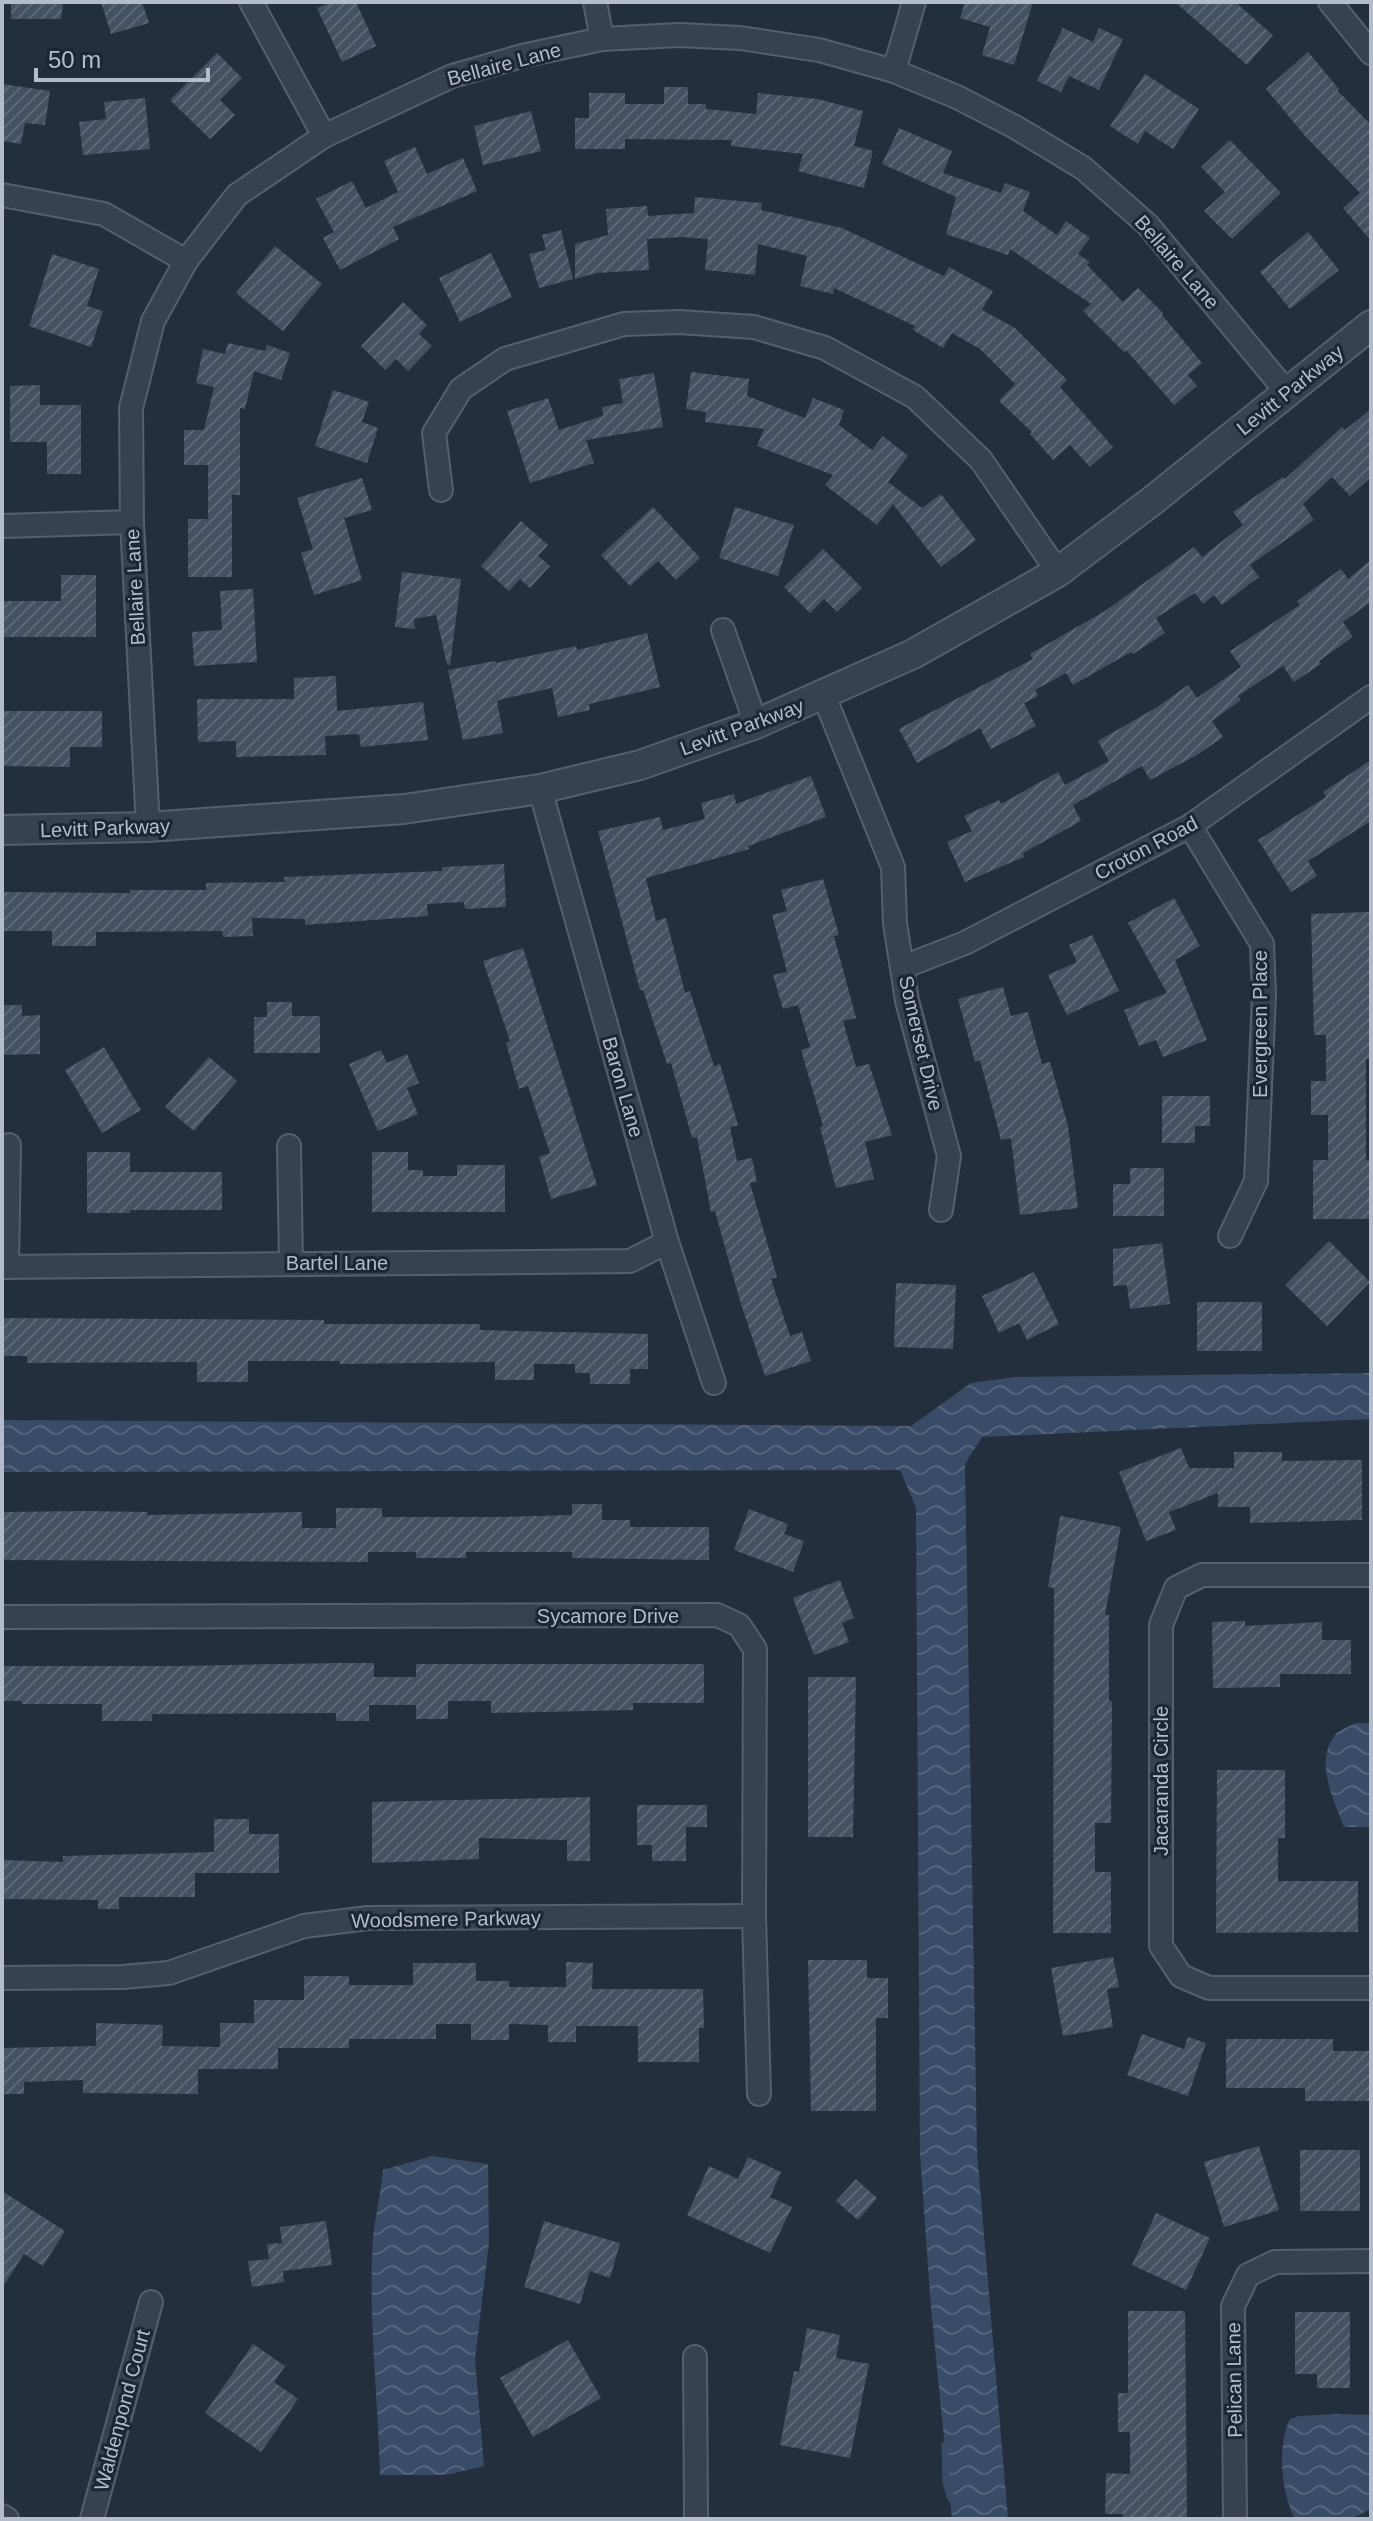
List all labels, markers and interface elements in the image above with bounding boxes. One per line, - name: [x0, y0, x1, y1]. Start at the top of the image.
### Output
- scale bar: [36, 32, 208, 82]
- street label: Bellaire Lane: [445, 38, 563, 90]
- text: 50 m: [48, 46, 101, 73]
- street label: Bellaire Lane: [1130, 211, 1224, 313]
- street label: Levitt Parkway: [1233, 341, 1347, 439]
- street label: Bellaire Lane: [121, 528, 149, 646]
- street label: Levitt Parkway: [677, 694, 807, 760]
- street label: Croton Road: [1091, 812, 1201, 884]
- street label: Levitt Parkway: [40, 815, 170, 841]
- street label: Evergreen Place: [1249, 950, 1271, 1098]
- street label: Somerset Drive: [895, 973, 947, 1113]
- street label: Baron Lane: [598, 1034, 648, 1140]
- street label: Bartel Lane: [286, 1252, 388, 1274]
- street label: Sycamore Drive: [537, 1605, 679, 1627]
- street label: Jacaranda Circle: [1150, 1706, 1172, 1856]
- street label: Woodsmere Parkway: [351, 1906, 541, 1932]
- street label: Pelican Lane: [1222, 2322, 1246, 2438]
- street label: Waldenpond Court: [90, 2327, 154, 2493]

